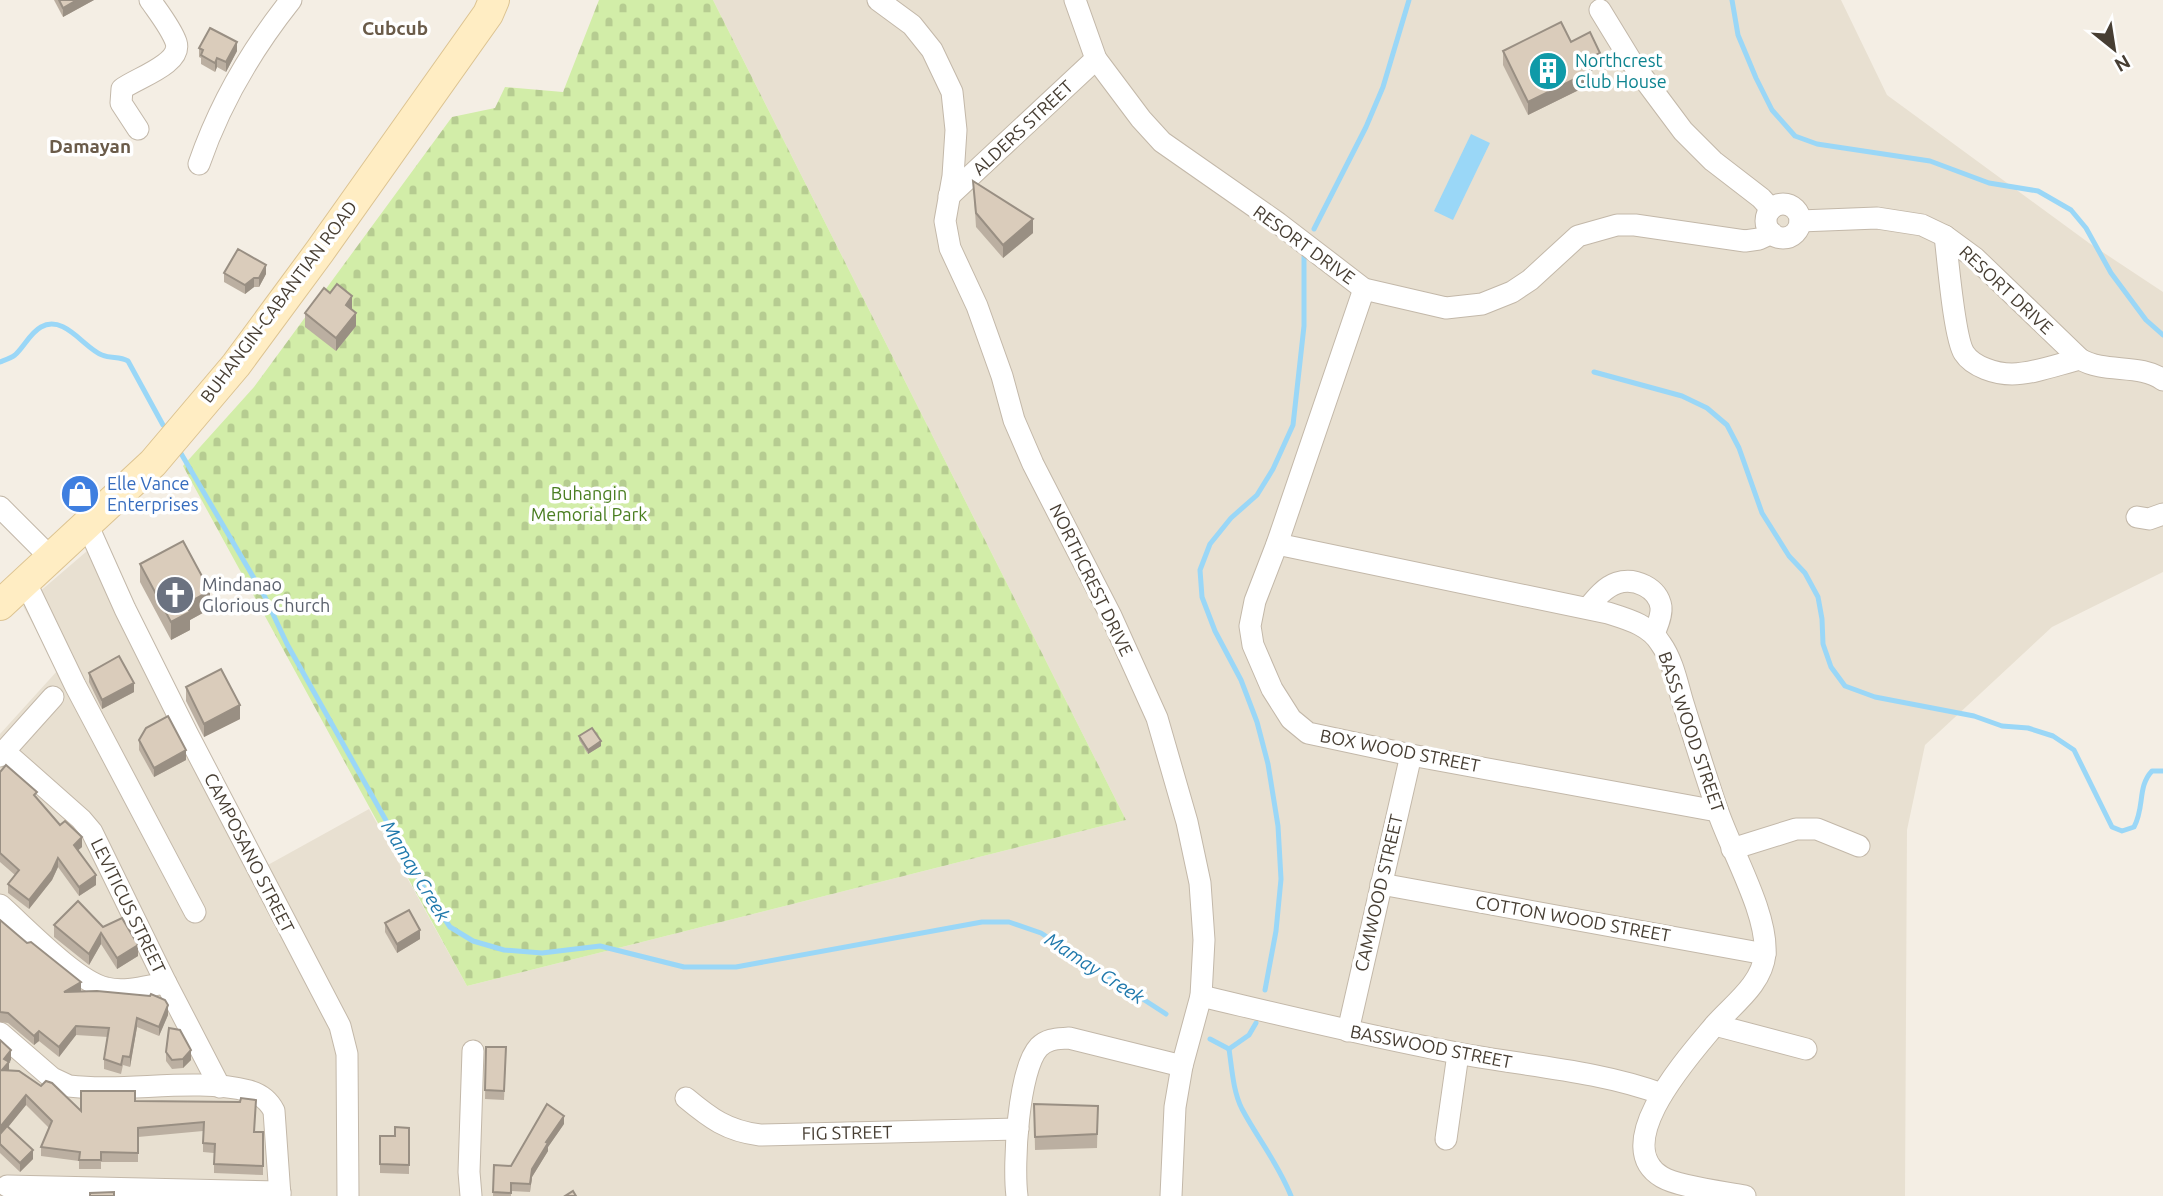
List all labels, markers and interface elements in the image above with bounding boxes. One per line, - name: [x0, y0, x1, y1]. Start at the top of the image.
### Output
- north arrow: [2079, 14, 2149, 84]
- district label: Cubcub: [362, 17, 428, 39]
- building icon: Northcrest Club House: [1527, 50, 1569, 92]
- place label: Northcrest Club House: [1575, 50, 1667, 91]
- text: N: [2111, 51, 2134, 77]
- street label: ALDERS STREET: [968, 76, 1076, 179]
- district label: Damayan: [49, 135, 131, 157]
- street label: BUHANGIN-CABANTIAN ROAD: [196, 197, 361, 406]
- street label: RESORT DRIVE: [1250, 201, 1359, 288]
- street label: RESORT DRIVE: [1956, 241, 2057, 338]
- shop icon: Elle Vance Enterprises: [59, 473, 101, 515]
- place label: Elle Vance Enterprises: [107, 473, 199, 514]
- park label: Buhangin Memorial Park: [531, 483, 647, 524]
- street label: NORTHCREST DRIVE: [1046, 500, 1137, 659]
- church icon: Mindanao Glorious Church: [154, 574, 196, 616]
- place label: Mindanao Glorious Church: [202, 574, 330, 615]
- street label: BASS WOOD STREET: [1655, 649, 1729, 815]
- street label: BOX WOOD STREET: [1319, 725, 1482, 775]
- street label: CAMPOSANO STREET: [201, 769, 299, 936]
- street label: CAMWOOD STREET: [1350, 812, 1406, 973]
- water label: Mamay Creek: [377, 817, 455, 926]
- street label: LEVITICUS STREET: [88, 835, 170, 976]
- street label: COTTON WOOD STREET: [1474, 891, 1672, 945]
- water label: Mamay Creek: [1041, 928, 1149, 1008]
- street label: BASSWOOD STREET: [1349, 1021, 1514, 1072]
- street label: FIG STREET: [801, 1121, 893, 1143]

